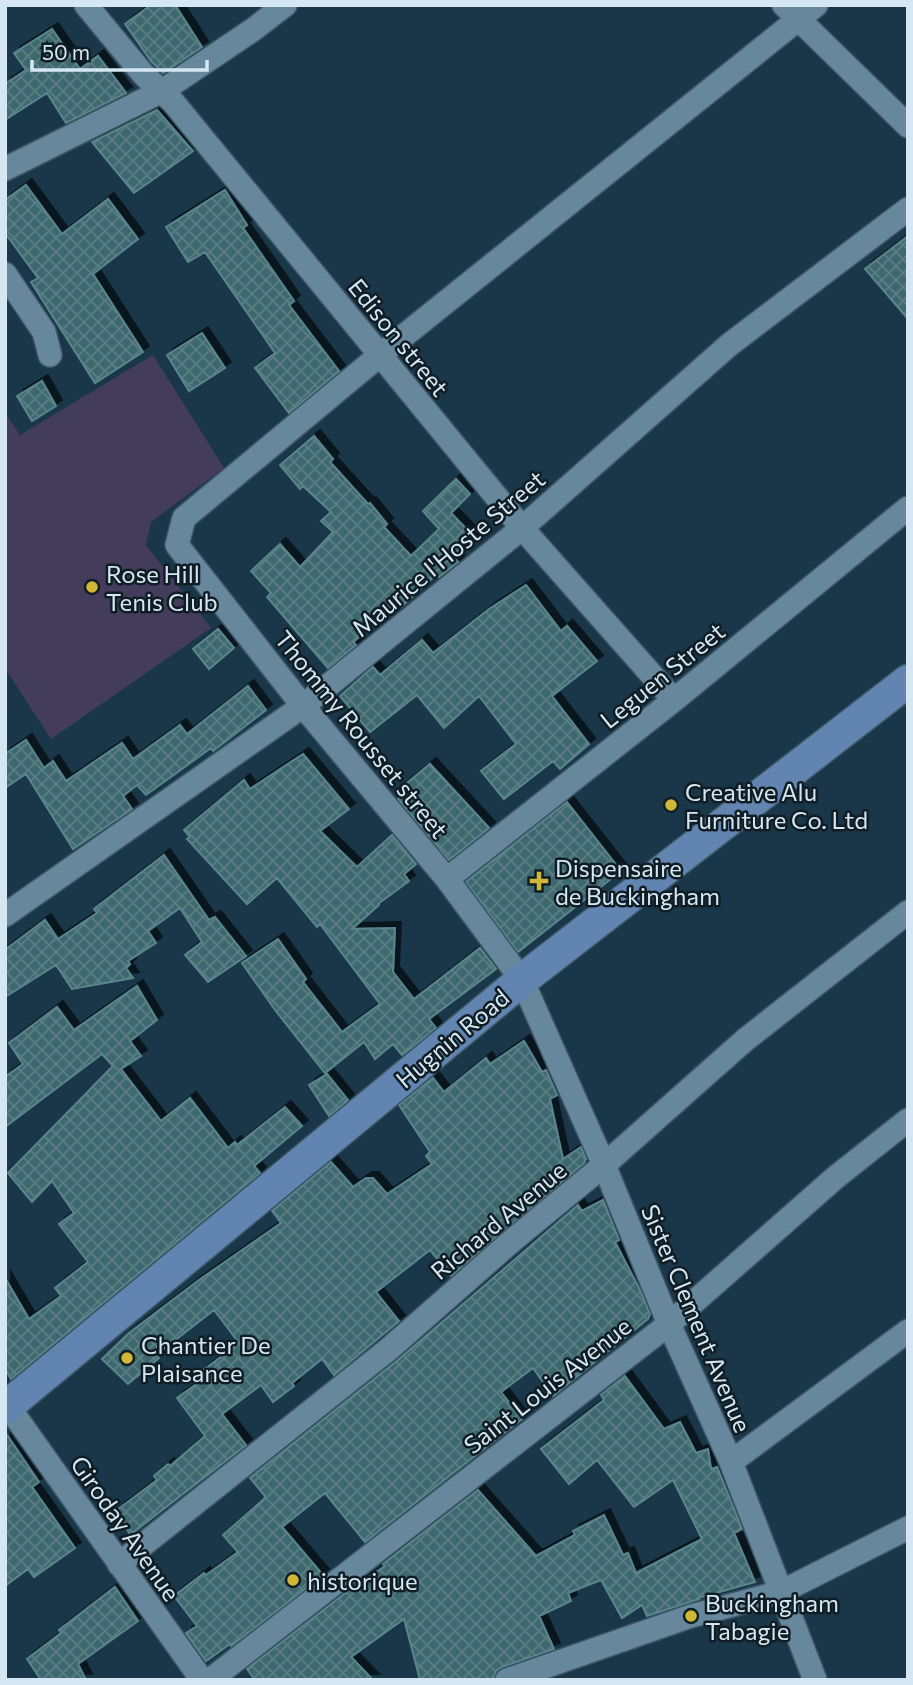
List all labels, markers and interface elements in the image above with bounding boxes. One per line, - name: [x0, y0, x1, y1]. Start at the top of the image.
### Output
- scale bar: [32, 28, 206, 72]
- text: 50 m: [42, 39, 90, 64]
- street label: Edison street: [343, 272, 455, 402]
- street label: Maurice I'Hoste Street: [346, 464, 550, 642]
- place label: Rose Hill Tenis Club: [106, 559, 218, 616]
- marker: Rose Hill Tenis Club: [84, 579, 100, 595]
- street label: Leguen Street: [594, 616, 730, 734]
- street label: Thommy Rousset street: [269, 624, 455, 844]
- place label: Creative Alu Furniture Co. Ltd: [685, 777, 868, 834]
- marker: Creative Alu Furniture Co. Ltd: [663, 797, 679, 813]
- place label: Dispensaire de Buckingham: [555, 853, 720, 910]
- marker: Dispensaire de Buckingham: [529, 871, 549, 891]
- street label: Hugnin Road: [390, 982, 514, 1094]
- street label: Richard Avenue: [424, 1155, 572, 1285]
- street label: Sister Clement Avenue: [636, 1200, 758, 1436]
- street label: Saint Louis Avenue: [458, 1311, 636, 1459]
- place label: Chantier De Plaisance: [141, 1330, 271, 1387]
- marker: Chantier De Plaisance: [119, 1350, 135, 1366]
- street label: Giroday Avenue: [65, 1450, 187, 1606]
- place label: historique: [307, 1566, 418, 1595]
- marker: historique: [285, 1572, 301, 1588]
- place label: Buckingham Tabagie: [705, 1588, 839, 1645]
- marker: Buckingham Tabagie: [683, 1608, 699, 1624]

